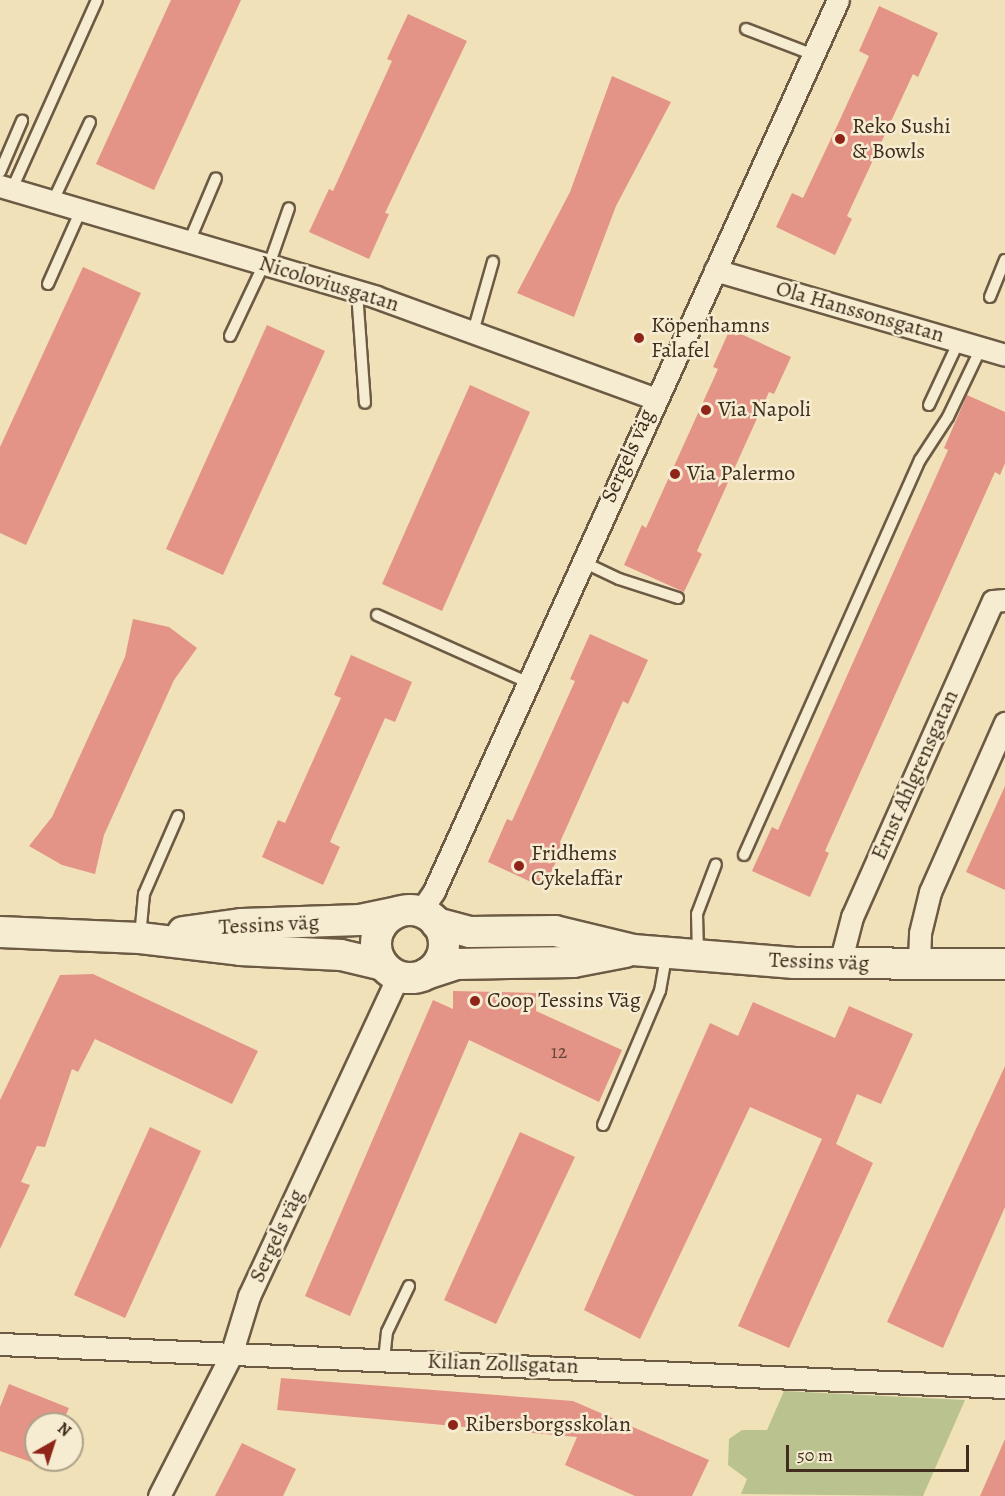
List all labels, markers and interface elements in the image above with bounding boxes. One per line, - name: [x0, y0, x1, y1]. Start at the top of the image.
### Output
- place label: Reko Sushi & Bowls: [852, 113, 951, 164]
- marker: Reko Sushi & Bowls: [833, 132, 847, 146]
- street label: Nicoloviusgatan: [256, 250, 402, 318]
- street label: Ola Hanssonsgatan: [773, 275, 947, 349]
- place label: Köpenhamns Falafel: [651, 312, 770, 364]
- marker: Köpenhamns Falafel: [632, 331, 646, 345]
- place label: Via Napoli: [718, 397, 811, 423]
- marker: Via Napoli: [699, 403, 713, 417]
- street label: Sergels väg: [596, 405, 660, 507]
- place label: Via Palermo: [687, 461, 795, 487]
- marker: Via Palermo: [668, 467, 682, 481]
- street label: Ernst Ahlgrensgatan: [866, 686, 964, 864]
- place label: Fridhems Cykelaffär: [531, 840, 623, 891]
- marker: Fridhems Cykelaffär: [512, 859, 526, 873]
- street label: Tessins väg: [218, 909, 320, 941]
- street label: Tessins väg: [768, 947, 870, 977]
- place label: Coop Tessins Väg: [487, 988, 641, 1014]
- marker: Coop Tessins Väg: [468, 994, 482, 1008]
- house number: 12: [551, 1039, 567, 1063]
- street label: Sergels väg: [244, 1185, 310, 1287]
- street label: Kilian Zollsgatan: [427, 1348, 579, 1380]
- north arrow: [24, 1412, 84, 1472]
- place label: Ribersborgsskolan: [465, 1412, 631, 1438]
- text: N: [53, 1417, 76, 1442]
- marker: Ribersborgsskolan: [446, 1418, 460, 1432]
- scale bar: [789, 1433, 972, 1471]
- text: 50 m: [797, 1443, 833, 1467]

